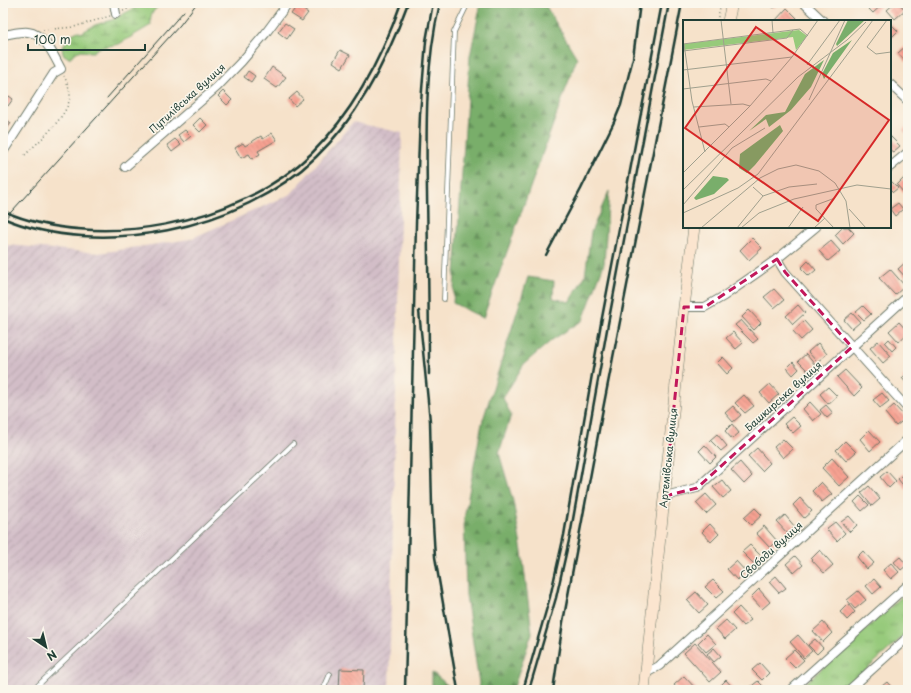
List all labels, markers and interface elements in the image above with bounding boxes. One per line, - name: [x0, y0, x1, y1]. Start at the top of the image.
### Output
- inset map: [683, 20, 891, 228]
- scale bar: [28, 26, 145, 52]
- text: 100 m: [34, 30, 71, 48]
- street label: Путилівська вулиця: [145, 59, 229, 137]
- street label: Башкирська вулиця: [741, 357, 824, 434]
- street label: Артемівська вулиця: [655, 407, 680, 509]
- street label: Свободи вулиця: [736, 517, 805, 582]
- north arrow: [26, 627, 66, 667]
- text: N: [43, 646, 60, 665]

